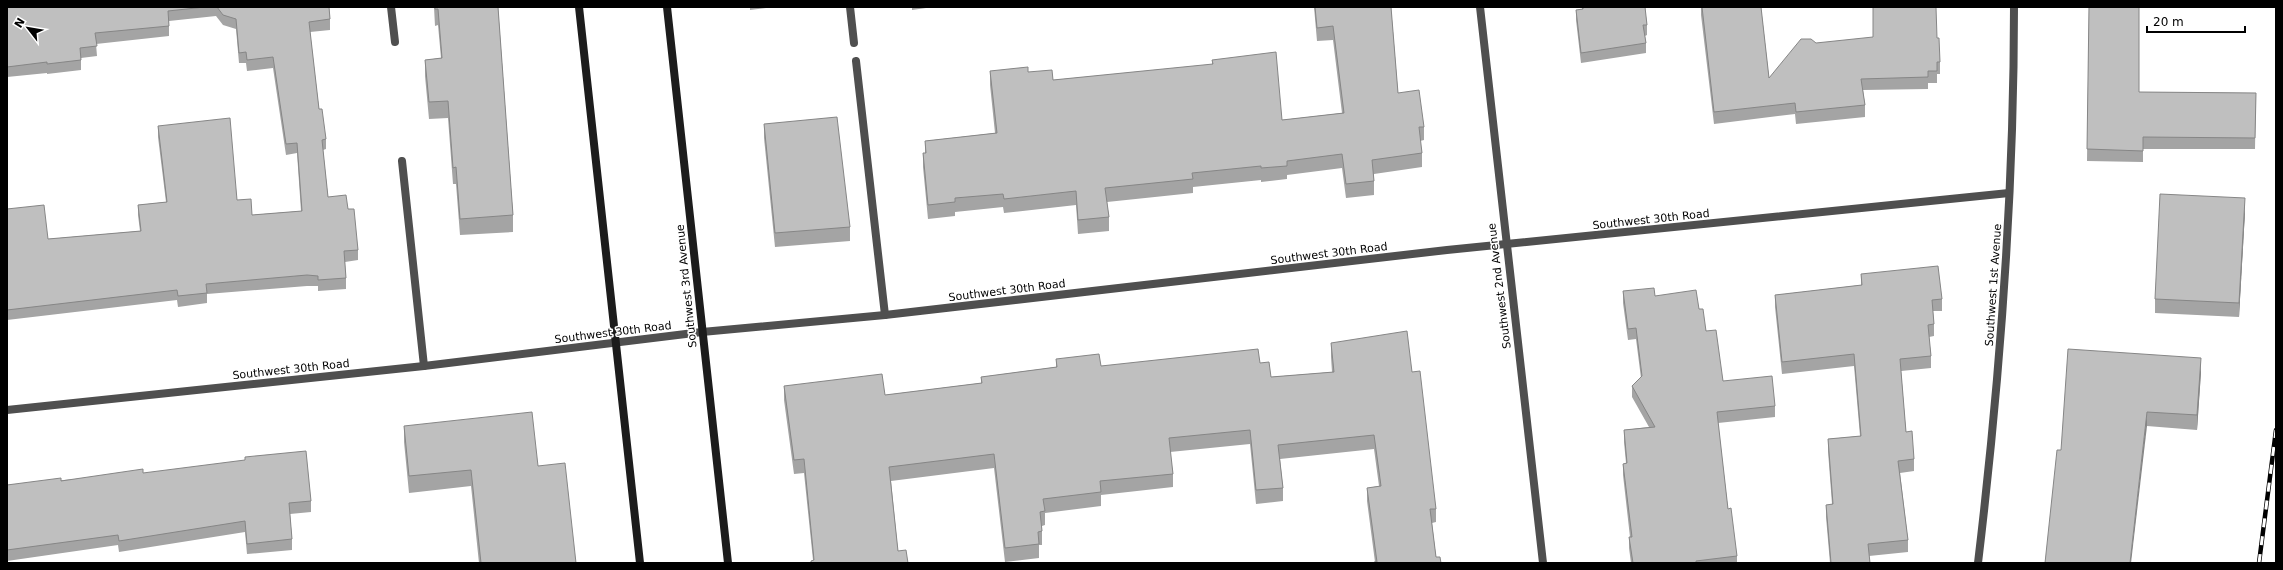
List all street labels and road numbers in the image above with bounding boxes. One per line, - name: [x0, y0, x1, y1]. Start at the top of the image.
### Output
- street label: Southwest 30th Road: [1592, 207, 1710, 232]
- street label: Southwest 2nd Avenue: [1485, 222, 1514, 350]
- street label: Southwest 3rd Avenue: [674, 223, 699, 348]
- street label: Southwest 1st Avenue: [1983, 223, 2004, 347]
- street label: Southwest 30th Road: [1270, 240, 1388, 267]
- street label: Southwest 30th Road: [948, 277, 1066, 304]
- street label: Southwest 30th Road: [554, 319, 672, 346]
- street label: Southwest 30th Road: [232, 357, 350, 382]

